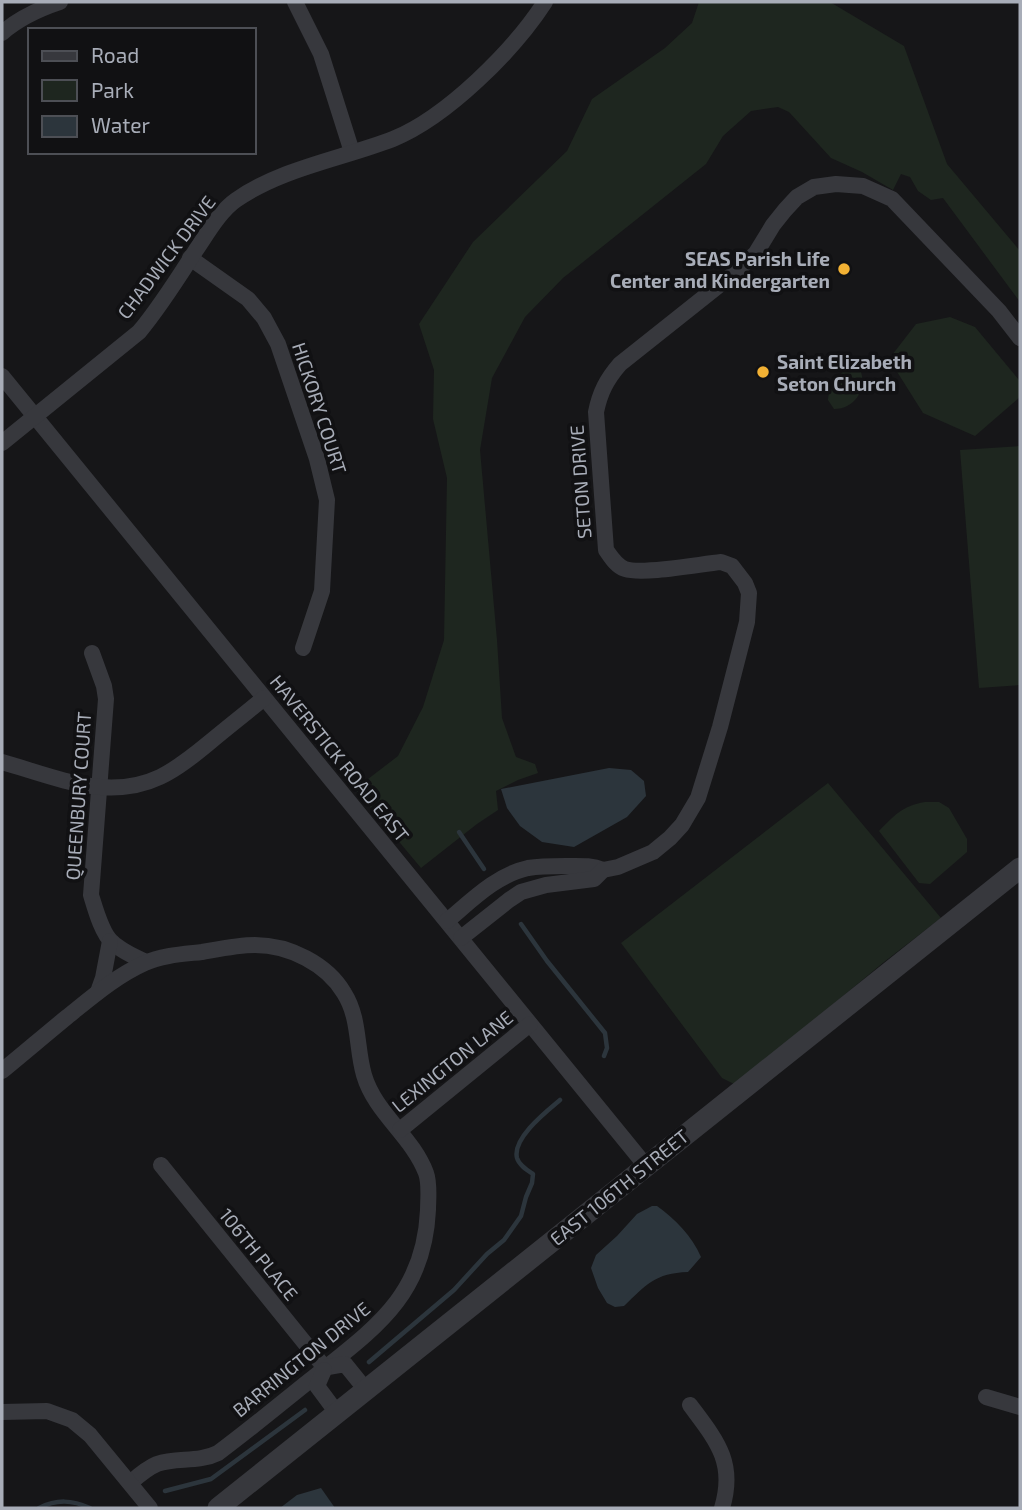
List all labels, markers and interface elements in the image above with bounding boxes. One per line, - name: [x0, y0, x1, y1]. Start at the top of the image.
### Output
- legend: [28, 28, 256, 154]
- text: Road: [91, 42, 139, 67]
- text: Park: [91, 77, 134, 102]
- text: Water: [91, 112, 150, 137]
- street label: CHADWICK DRIVE: [112, 191, 220, 323]
- place label: SEAS Parish Life Center and Kindergarten: [610, 247, 830, 292]
- marker: SEAS Parish Life Center and Kindergarten: [836, 261, 852, 277]
- street label: HICKORY COURT: [288, 339, 352, 477]
- place label: Saint Elizabeth Seton Church: [777, 350, 912, 395]
- marker: Saint Elizabeth Seton Church: [755, 364, 771, 380]
- street label: SETON DRIVE: [565, 424, 595, 540]
- street label: HAVERSTICK ROAD EAST: [266, 670, 414, 846]
- street label: QUEENBURY COURT: [61, 711, 95, 881]
- street label: LEXINGTON LANE: [387, 1005, 517, 1117]
- street label: EAST 106TH STREET: [545, 1124, 693, 1250]
- street label: 106TH PLACE: [215, 1203, 303, 1305]
- street label: BARRINGTON DRIVE: [228, 1297, 374, 1421]

